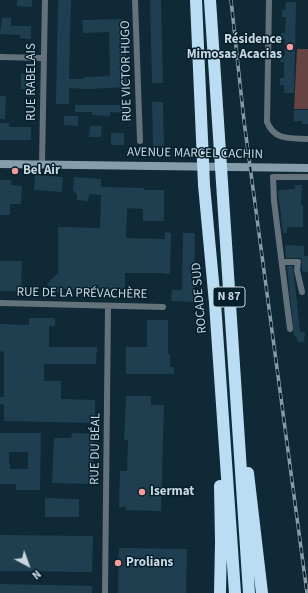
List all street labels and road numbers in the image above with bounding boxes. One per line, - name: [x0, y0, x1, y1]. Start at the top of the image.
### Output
- street label: RUE VICTOR HUGO: [118, 20, 136, 122]
- street label: RUE RABELAIS: [24, 43, 40, 121]
- street label: AVENUE MARCEL CACHIN: [127, 145, 263, 163]
- street label: ROCADE SUD: [189, 262, 211, 334]
- street label: RUE DE LA PRÉVACHÈRE: [17, 285, 147, 303]
- road number: N 87: [213, 287, 245, 307]
- street label: RUE DU BÉAL: [88, 413, 104, 485]

